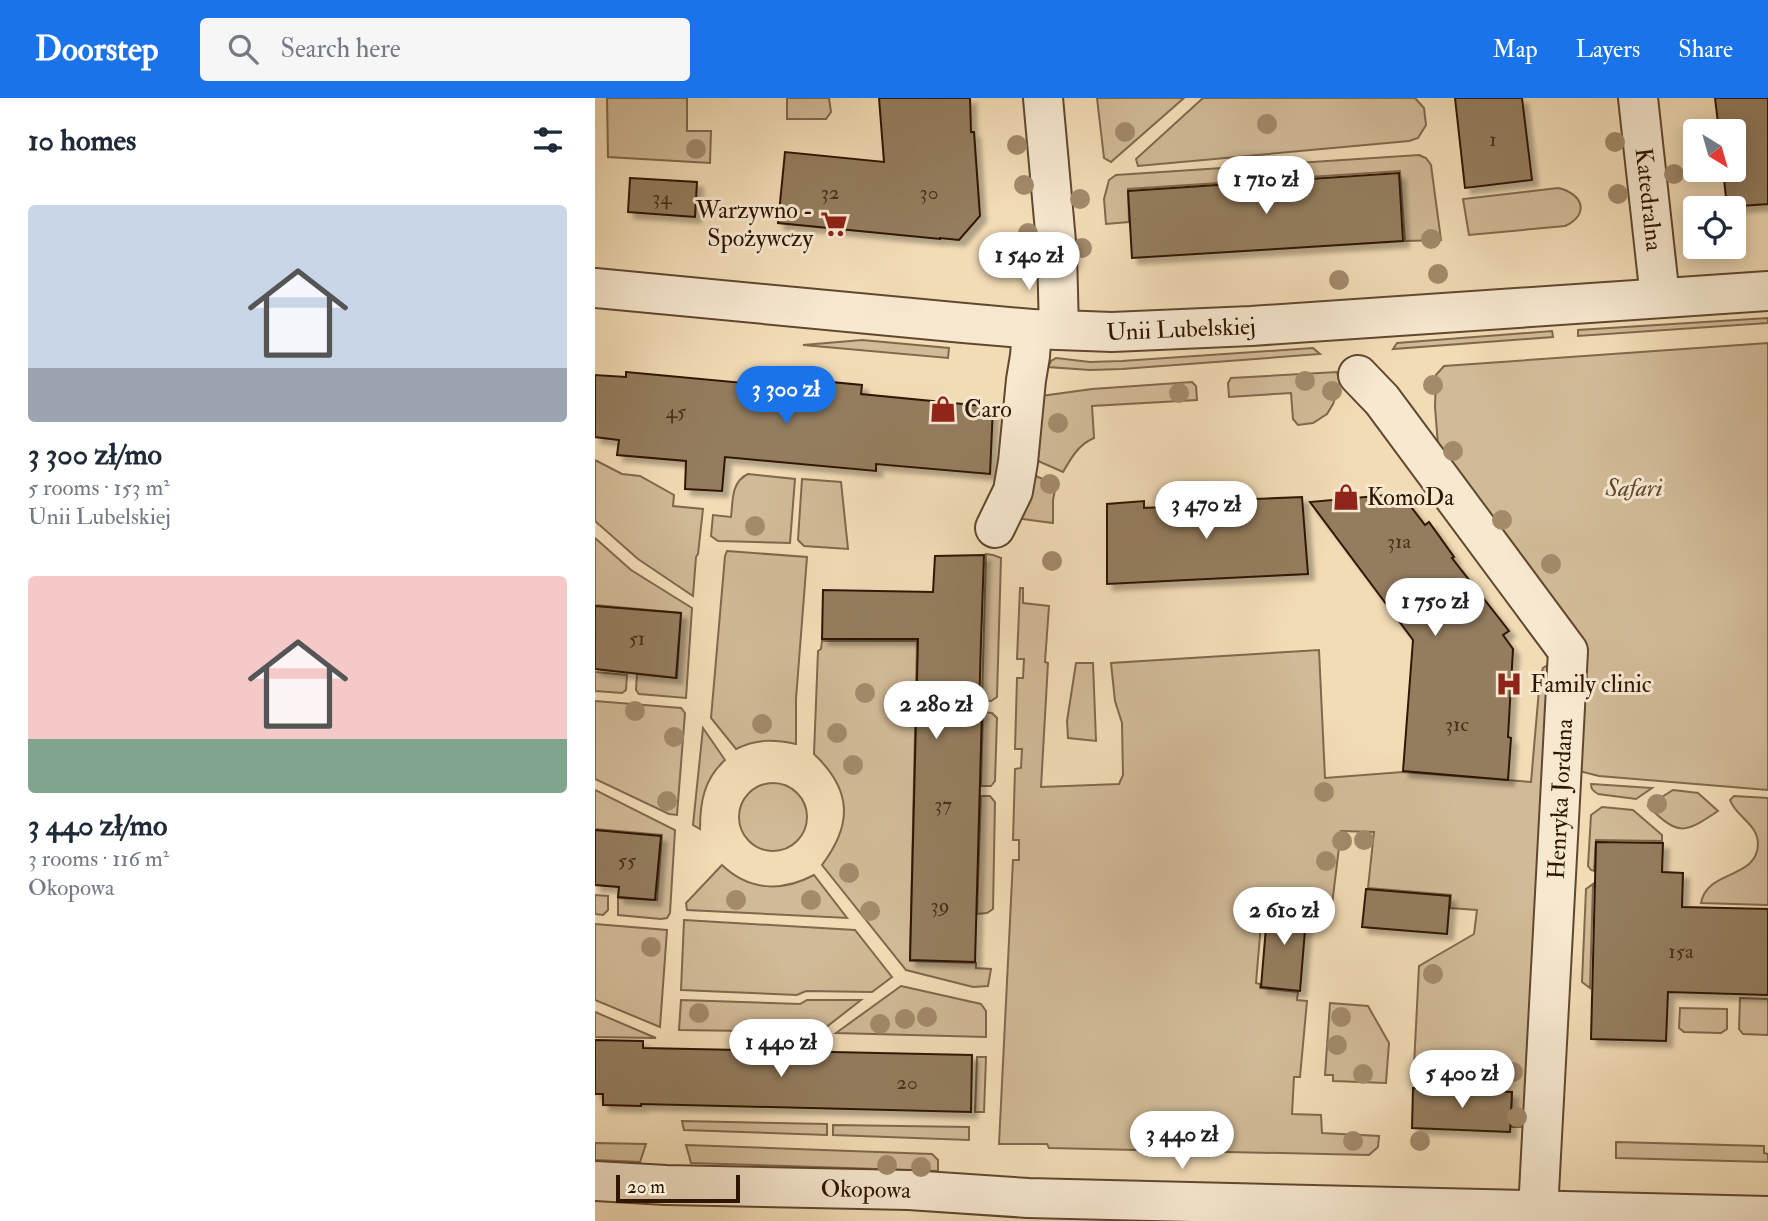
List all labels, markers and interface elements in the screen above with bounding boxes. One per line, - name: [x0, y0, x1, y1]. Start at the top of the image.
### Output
- search box: [200, 18, 690, 81]
- text: Doorstep: [35, 29, 158, 70]
- icon: search: [224, 30, 262, 68]
- text: Search here: [280, 33, 401, 65]
- text: Map: [1493, 34, 1538, 65]
- text: Layers: [1576, 34, 1640, 65]
- text: Share: [1678, 34, 1733, 65]
- north arrow: [1683, 119, 1747, 182]
- map controls: [1683, 119, 1746, 259]
- icon: filters: [529, 121, 567, 159]
- text: 10 homes: [28, 122, 136, 159]
- house number: 1: [1489, 126, 1497, 153]
- street label: Katedralna: [1628, 146, 1670, 254]
- pin: 1 710 zł: [1194, 156, 1338, 216]
- text: 1 710 zł: [1233, 164, 1299, 193]
- house number: 32: [821, 179, 839, 206]
- house number: 30: [920, 179, 938, 206]
- house number: 34: [652, 184, 673, 211]
- place label: Warzywno - Spożywczy: [695, 195, 813, 254]
- button: locate: [1683, 196, 1746, 259]
- supermarket icon: Warzywno - Spożywczy: [819, 209, 849, 239]
- pin: 1 540 zł: [957, 232, 1101, 292]
- text: 1 540 zł: [995, 240, 1063, 269]
- icon: home: [235, 250, 361, 376]
- street label: Unii Lubelskiej: [1106, 311, 1257, 348]
- pin: 3 300 zł: [714, 366, 858, 426]
- text: 3 300 zł: [752, 374, 820, 403]
- shop icon: Caro: [928, 394, 958, 424]
- place label: Caro: [964, 394, 1012, 425]
- house number: 45: [666, 398, 687, 425]
- text: 3 300 zł/mo: [28, 436, 162, 473]
- text: 5 rooms · 153 m²: [28, 473, 170, 502]
- park label: Safari: [1605, 473, 1663, 504]
- pin: 3 470 zł: [1134, 482, 1278, 541]
- shop icon: KomoDa: [1331, 482, 1361, 512]
- place label: KomoDa: [1367, 482, 1455, 513]
- text: 3 470 zł: [1171, 489, 1241, 518]
- text: Unii Lubelskiej: [28, 502, 171, 531]
- house number: 31a: [1387, 528, 1411, 555]
- pin: 1 750 zł: [1363, 578, 1507, 638]
- text: 1 750 zł: [1401, 586, 1469, 615]
- icon: home: [235, 621, 361, 747]
- house number: 51: [629, 625, 645, 652]
- hospital icon: Family clinic: [1494, 669, 1524, 699]
- place label: Family clinic: [1530, 669, 1652, 700]
- pin: 2 280 zł: [864, 682, 1008, 741]
- text: 2 280 zł: [900, 689, 972, 718]
- house number: 31c: [1445, 711, 1470, 738]
- street label: Henryka Jordana: [1541, 717, 1580, 880]
- house number: 37: [934, 791, 952, 818]
- text: 3 440 zł/mo: [28, 807, 167, 844]
- text: 3 rooms · 116 m²: [28, 844, 169, 873]
- house number: 55: [618, 847, 637, 874]
- text: Okopowa: [28, 873, 114, 902]
- pin: 2 610 zł: [1212, 888, 1356, 947]
- house number: 39: [931, 892, 949, 919]
- text: 2 610 zł: [1249, 895, 1319, 924]
- house number: 15a: [1668, 938, 1694, 965]
- pin: 1 440 zł: [709, 1020, 853, 1079]
- text: 1 440 zł: [745, 1027, 817, 1056]
- pin: 5 400 zł: [1390, 1051, 1534, 1110]
- text: 5 400 zł: [1426, 1058, 1498, 1087]
- house number: 20: [896, 1069, 918, 1096]
- pin: 3 440 zł: [1110, 1112, 1254, 1171]
- text: 3 440 zł: [1146, 1119, 1218, 1148]
- scale bar: [616, 1172, 740, 1204]
- street label: Okopowa: [820, 1173, 912, 1206]
- text: 20 m: [627, 1175, 665, 1199]

